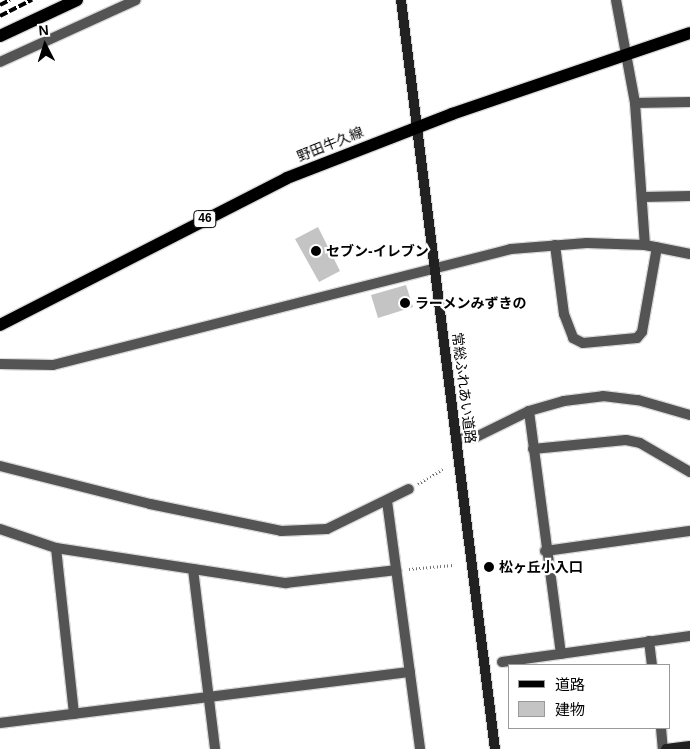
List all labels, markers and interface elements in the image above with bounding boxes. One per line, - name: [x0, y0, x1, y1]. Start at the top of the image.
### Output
- north arrow: [20, 20, 70, 70]
- text: N: [38, 22, 49, 38]
- street label: 野田牛久線: [294, 123, 366, 165]
- road number: 46: [192, 210, 218, 228]
- place label: セブン-イレブン: [326, 243, 429, 259]
- marker: セブン-イレブン: [310, 245, 322, 257]
- place label: ラーメンみずきの: [415, 295, 527, 311]
- marker: ラーメンみずきの: [399, 297, 411, 309]
- street label: 常総ふれあい道路: [449, 331, 479, 445]
- place label: 松ヶ丘小入口: [499, 559, 583, 575]
- marker: 松ヶ丘小入口: [483, 561, 495, 573]
- legend: [508, 664, 670, 729]
- text: 道路: [555, 676, 585, 693]
- text: 建物: [555, 701, 585, 718]

